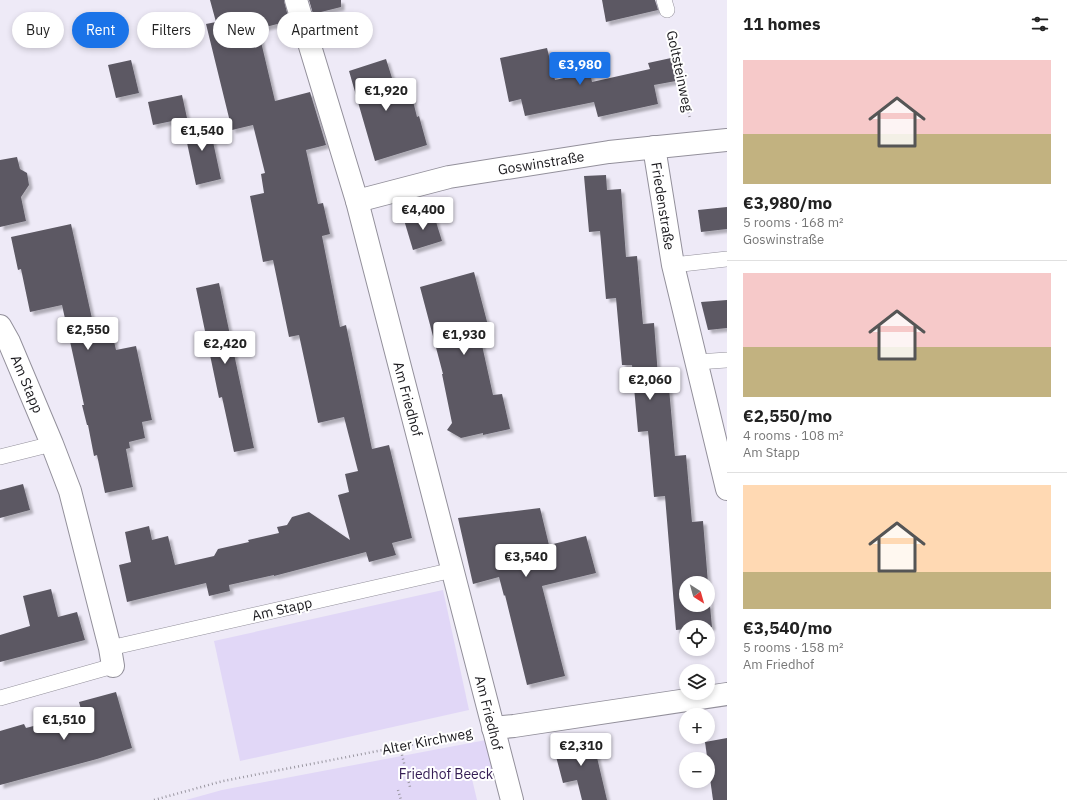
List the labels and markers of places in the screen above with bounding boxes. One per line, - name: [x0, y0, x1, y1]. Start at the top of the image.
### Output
- pin: €3,980: [547, 52, 613, 86]
- pin: €1,920: [353, 78, 419, 112]
- pin: €1,540: [169, 118, 235, 152]
- pin: €4,400: [390, 197, 456, 231]
- pin: €2,550: [55, 317, 121, 351]
- pin: €1,930: [431, 322, 497, 356]
- pin: €2,420: [192, 331, 258, 365]
- pin: €2,060: [617, 367, 683, 401]
- pin: €3,540: [493, 544, 559, 578]
- pin: €1,510: [31, 707, 97, 741]
- pin: €2,310: [548, 733, 614, 767]

